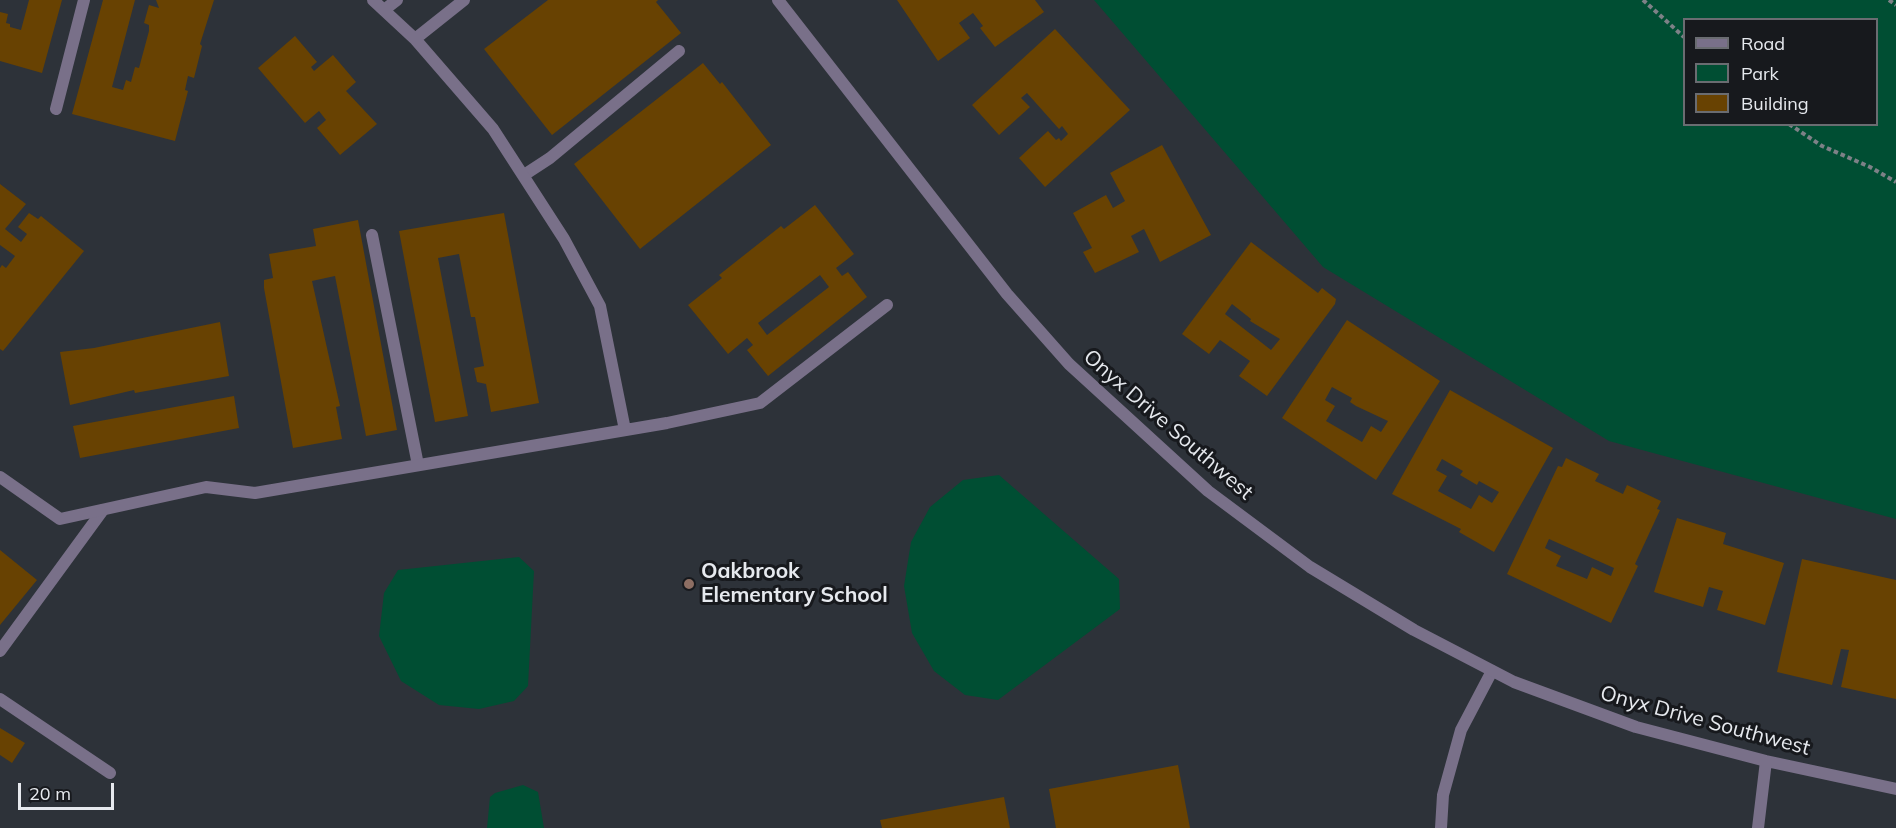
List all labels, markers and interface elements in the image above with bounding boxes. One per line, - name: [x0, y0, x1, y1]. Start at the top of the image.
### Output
- legend: [1683, 18, 1878, 126]
- text: Road: [1741, 32, 1785, 55]
- text: Park: [1741, 62, 1779, 85]
- text: Building: [1741, 92, 1809, 115]
- street label: Onyx Drive Southwest: [1078, 345, 1258, 505]
- place label: Oakbrook Elementary School: [701, 559, 888, 609]
- marker: Oakbrook Elementary School: [682, 577, 696, 591]
- street label: Onyx Drive Southwest: [1597, 681, 1813, 761]
- scale bar: [21, 771, 117, 809]
- text: 20 m: [29, 782, 71, 805]

